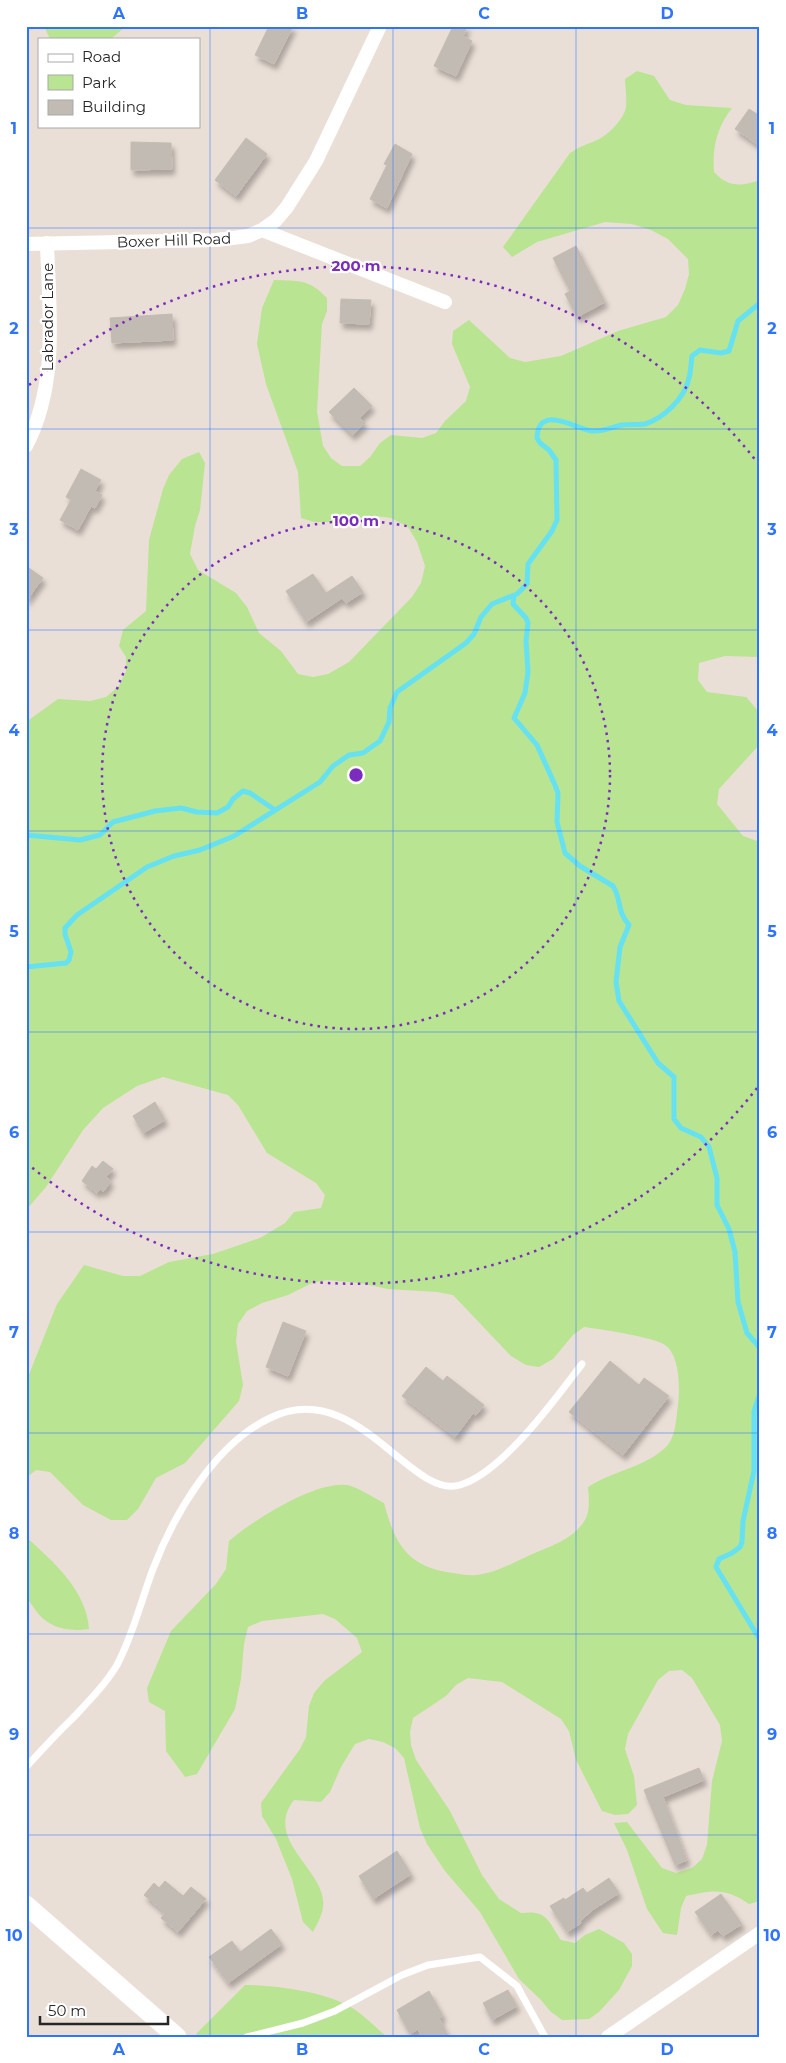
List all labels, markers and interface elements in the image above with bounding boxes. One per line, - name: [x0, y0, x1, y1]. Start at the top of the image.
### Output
- text: A: [112, 4, 126, 23]
- text: B: [296, 4, 308, 23]
- text: C: [478, 4, 490, 23]
- text: D: [660, 4, 674, 23]
- legend: [38, 38, 200, 128]
- text: Road: [82, 47, 121, 66]
- text: Park: [82, 73, 116, 92]
- text: Building: [82, 97, 146, 116]
- text: 1: [11, 119, 17, 138]
- text: 1: [769, 119, 775, 138]
- street label: Boxer Hill Road: [116, 229, 232, 251]
- text: 200 m: [331, 256, 381, 275]
- street label: Labrador Lane: [38, 263, 57, 371]
- text: 2: [9, 319, 19, 338]
- text: 2: [767, 319, 777, 338]
- text: 100 m: [333, 511, 379, 530]
- text: 3: [8, 520, 19, 539]
- text: 3: [766, 520, 777, 539]
- text: 4: [8, 721, 20, 740]
- text: 4: [766, 721, 778, 740]
- centre of rings: [347, 766, 365, 784]
- text: 5: [9, 922, 19, 941]
- text: 5: [767, 922, 777, 941]
- text: 6: [9, 1123, 19, 1142]
- text: 6: [767, 1123, 777, 1142]
- text: 7: [9, 1323, 19, 1342]
- text: 7: [767, 1323, 777, 1342]
- text: 8: [9, 1524, 19, 1543]
- text: 8: [767, 1524, 777, 1543]
- text: 9: [9, 1725, 19, 1744]
- text: 9: [767, 1725, 777, 1744]
- text: 10: [5, 1926, 23, 1945]
- text: 10: [763, 1926, 781, 1945]
- scale bar: [40, 1993, 168, 2025]
- text: 50 m: [48, 2001, 86, 2020]
- text: A: [112, 2040, 126, 2059]
- text: B: [296, 2040, 308, 2059]
- text: C: [478, 2040, 490, 2059]
- text: D: [660, 2040, 674, 2059]

